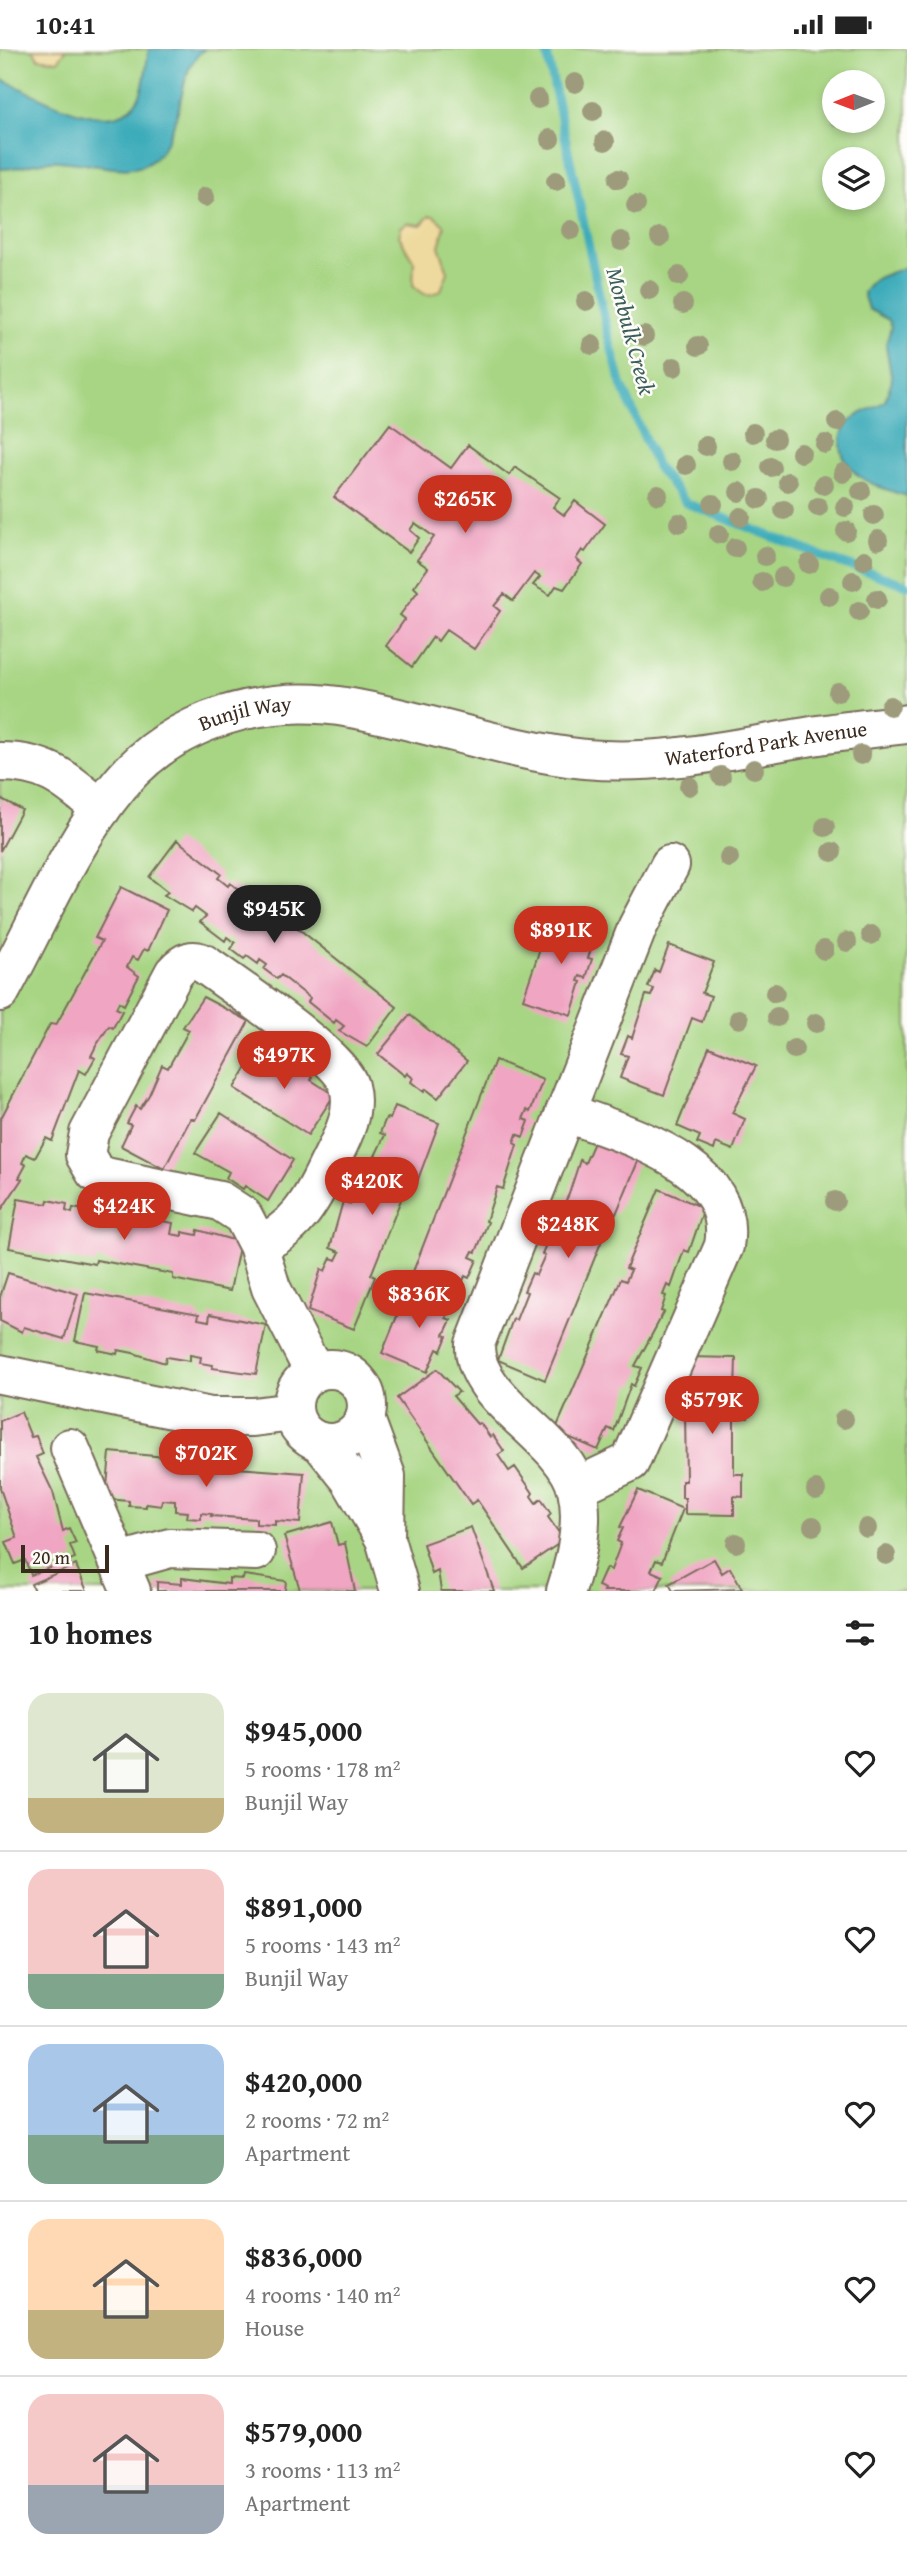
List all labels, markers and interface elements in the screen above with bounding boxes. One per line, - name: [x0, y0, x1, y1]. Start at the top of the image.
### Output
- text: 10:41: [35, 5, 96, 44]
- north arrow: [822, 70, 886, 133]
- map controls: [822, 70, 885, 210]
- button: layers: [822, 147, 885, 210]
- water label: Monbulk Creek: [599, 263, 664, 399]
- pin: $265K: [416, 475, 514, 535]
- text: $265K: [434, 481, 496, 514]
- street label: Bunjil Way: [193, 688, 293, 739]
- street label: Waterford Park Avenue: [663, 713, 869, 774]
- pin: $945K: [225, 885, 323, 945]
- text: $945K: [243, 891, 305, 924]
- pin: $891K: [512, 907, 610, 966]
- text: $891K: [530, 912, 592, 945]
- pin: $497K: [235, 1031, 333, 1091]
- text: $497K: [253, 1037, 315, 1070]
- pin: $420K: [323, 1157, 421, 1217]
- text: $420K: [341, 1163, 403, 1196]
- pin: $424K: [75, 1183, 173, 1242]
- text: $424K: [93, 1188, 155, 1221]
- pin: $248K: [519, 1201, 617, 1260]
- text: $248K: [537, 1206, 599, 1239]
- pin: $836K: [370, 1271, 468, 1330]
- text: $836K: [388, 1276, 450, 1309]
- pin: $579K: [663, 1377, 761, 1436]
- text: $579K: [681, 1382, 743, 1415]
- pin: $702K: [157, 1429, 255, 1489]
- text: $702K: [175, 1435, 237, 1468]
- scale bar: [21, 1542, 108, 1574]
- text: 20 m: [32, 1543, 70, 1571]
- text: 10 homes: [28, 1611, 153, 1655]
- icon: filters: [841, 1614, 879, 1652]
- text: $945,000: [245, 1708, 362, 1752]
- icon: home: [84, 1721, 168, 1805]
- icon: heart: [841, 1744, 879, 1782]
- text: 5 rooms · 178 m²: [245, 1752, 400, 1785]
- text: Bunjil Way: [245, 1785, 349, 1818]
- text: $891,000: [245, 1884, 362, 1928]
- icon: home: [84, 1897, 168, 1981]
- icon: heart: [841, 1920, 879, 1958]
- text: 5 rooms · 143 m²: [245, 1928, 400, 1961]
- text: Bunjil Way: [245, 1961, 349, 1994]
- text: $420,000: [245, 2059, 362, 2103]
- icon: home: [84, 2072, 168, 2156]
- icon: heart: [841, 2095, 879, 2133]
- text: 2 rooms · 72 m²: [245, 2103, 389, 2136]
- text: Apartment: [245, 2136, 350, 2169]
- text: $836,000: [245, 2234, 362, 2278]
- icon: home: [84, 2247, 168, 2331]
- icon: heart: [841, 2270, 879, 2308]
- text: 4 rooms · 140 m²: [245, 2278, 400, 2311]
- text: House: [245, 2311, 304, 2344]
- text: $579,000: [245, 2409, 362, 2453]
- icon: home: [84, 2422, 168, 2506]
- icon: heart: [841, 2445, 879, 2483]
- text: 3 rooms · 113 m²: [245, 2453, 400, 2486]
- text: Apartment: [245, 2486, 350, 2519]

